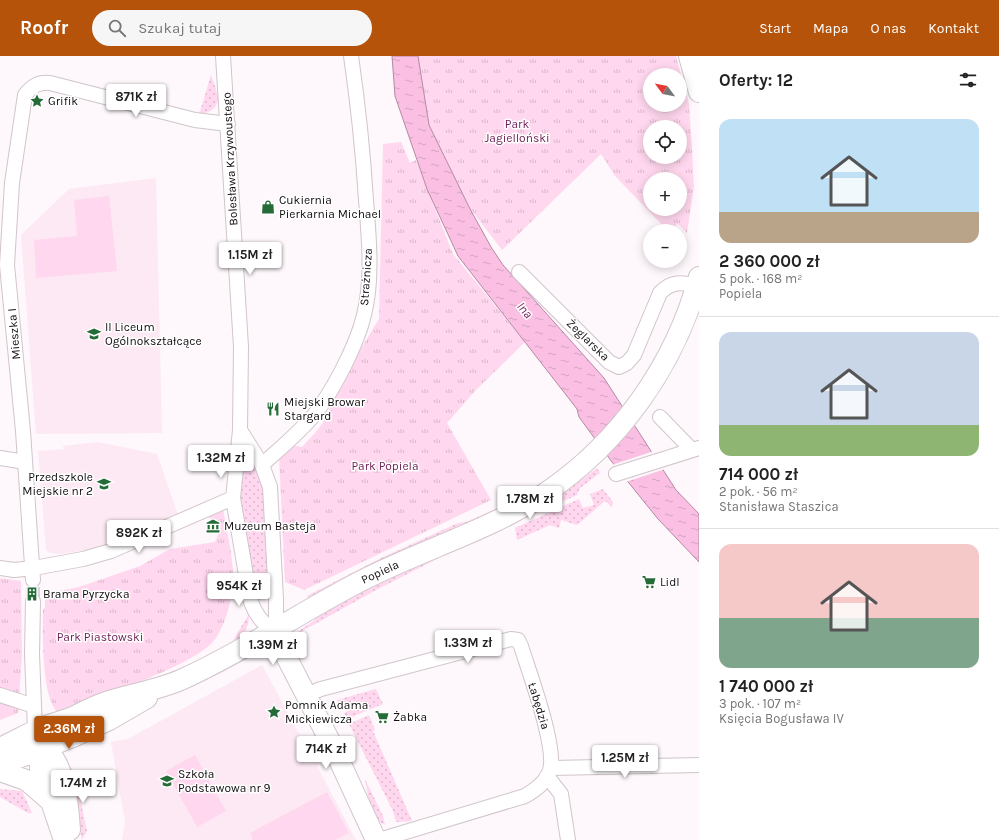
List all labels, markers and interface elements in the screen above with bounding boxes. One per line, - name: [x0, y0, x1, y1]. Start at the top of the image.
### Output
- search box: [92, 10, 372, 46]
- text: Roofr: [20, 17, 68, 39]
- icon: search: [106, 17, 128, 39]
- text: Szukaj tutaj: [138, 19, 222, 37]
- text: Start: [759, 20, 791, 37]
- text: Mapa: [813, 20, 848, 37]
- text: O nas: [870, 20, 906, 37]
- text: Kontakt: [928, 20, 979, 37]
- north arrow: [643, 68, 687, 112]
- map controls: [643, 68, 687, 268]
- icon: filters: [957, 69, 979, 91]
- text: Oferty: 12: [719, 70, 793, 90]
- pin: 871K zł: [99, 84, 173, 118]
- text: 871K zł: [115, 89, 157, 104]
- street label: Bolesława Krzywoustego: [220, 92, 240, 226]
- place icon: Grifik: [29, 93, 45, 109]
- place label: Grifik: [48, 94, 78, 108]
- park label: Park Jagielloński: [484, 117, 550, 145]
- button: locate: [643, 120, 687, 164]
- icon: home: [813, 145, 885, 217]
- button: +: [643, 172, 687, 216]
- place label: Cukiernia Pierkarnia Michael: [279, 193, 381, 221]
- shop icon: Cukiernia Pierkarnia Michael: [260, 199, 276, 215]
- button: −: [643, 224, 687, 268]
- pin: 1.15M zł: [209, 242, 291, 276]
- text: 1.15M zł: [228, 247, 272, 262]
- street label: Strażnicza: [357, 248, 375, 306]
- text: 2 360 000 zł: [719, 251, 820, 271]
- text: 5 pok. · 168 m²: [719, 271, 802, 286]
- text: Popiela: [719, 286, 762, 301]
- water label: Ina: [514, 299, 536, 322]
- street label: Mieszka I: [5, 308, 23, 360]
- street label: Żeglarska: [564, 316, 612, 364]
- place label: II Liceum Ogólnokształcące: [105, 320, 202, 348]
- school or university icon: II Liceum Ogólnokształcące: [86, 326, 102, 342]
- icon: home: [813, 358, 885, 430]
- place label: Miejski Browar Stargard: [284, 395, 366, 423]
- restaurant icon: Miejski Browar Stargard: [265, 401, 281, 417]
- pin: 1.32M zł: [180, 445, 262, 479]
- text: 1.32M zł: [197, 450, 245, 465]
- park label: Park Popiela: [351, 459, 419, 473]
- text: 714 000 zł: [719, 464, 798, 484]
- place label: Przedszkole Miejskie nr 2: [22, 470, 93, 498]
- school or university icon: Przedszkole Miejskie nr 2: [96, 476, 112, 492]
- text: 2 pok. · 56 m²: [719, 484, 798, 499]
- pin: 1.78M zł: [489, 486, 571, 520]
- text: 1.78M zł: [506, 491, 554, 506]
- text: Stanisława Staszica: [719, 499, 839, 514]
- museum icon: Muzeum Basteja: [205, 518, 221, 534]
- place label: Muzeum Basteja: [224, 519, 316, 533]
- pin: 892K zł: [102, 520, 176, 554]
- text: 892K zł: [116, 525, 162, 540]
- street label: Popiela: [359, 557, 401, 587]
- icon: home: [813, 570, 885, 642]
- pin: 954K zł: [202, 573, 276, 607]
- supermarket icon: Lidl: [641, 574, 657, 590]
- place label: Lidl: [660, 575, 680, 589]
- text: 954K zł: [216, 578, 262, 593]
- building icon: Brama Pyrzycka: [24, 586, 40, 602]
- place label: Brama Pyrzycka: [43, 587, 130, 601]
- park label: Park Piastowski: [57, 630, 143, 644]
- pin: 1.33M zł: [427, 630, 509, 664]
- pin: 1.39M zł: [232, 632, 314, 666]
- text: 1.33M zł: [444, 635, 492, 650]
- text: 1.39M zł: [249, 637, 297, 652]
- text: 1 740 000 zł: [719, 676, 813, 696]
- street label: Łabędzia: [525, 681, 553, 731]
- text: 3 pok. · 107 m²: [719, 696, 801, 711]
- place label: Pomnik Adama Mickiewicza: [285, 698, 368, 726]
- place icon: Pomnik Adama Mickiewicza: [266, 704, 282, 720]
- supermarket icon: Żabka: [374, 709, 390, 725]
- place label: Żabka: [393, 710, 427, 724]
- text: Księcia Bogusława IV: [719, 711, 844, 726]
- pin: 2.36M zł: [28, 716, 110, 750]
- text: 2.36M zł: [43, 721, 95, 736]
- pin: 714K zł: [289, 736, 363, 770]
- text: 714K zł: [305, 741, 347, 756]
- pin: 1.25M zł: [584, 745, 666, 779]
- text: 1.25M zł: [601, 750, 649, 765]
- place label: Szkoła Podstawowa nr 9: [178, 767, 271, 795]
- pin: 1.74M zł: [42, 770, 124, 804]
- school or university icon: Szkoła Podstawowa nr 9: [159, 773, 175, 789]
- text: 1.74M zł: [60, 775, 106, 790]

